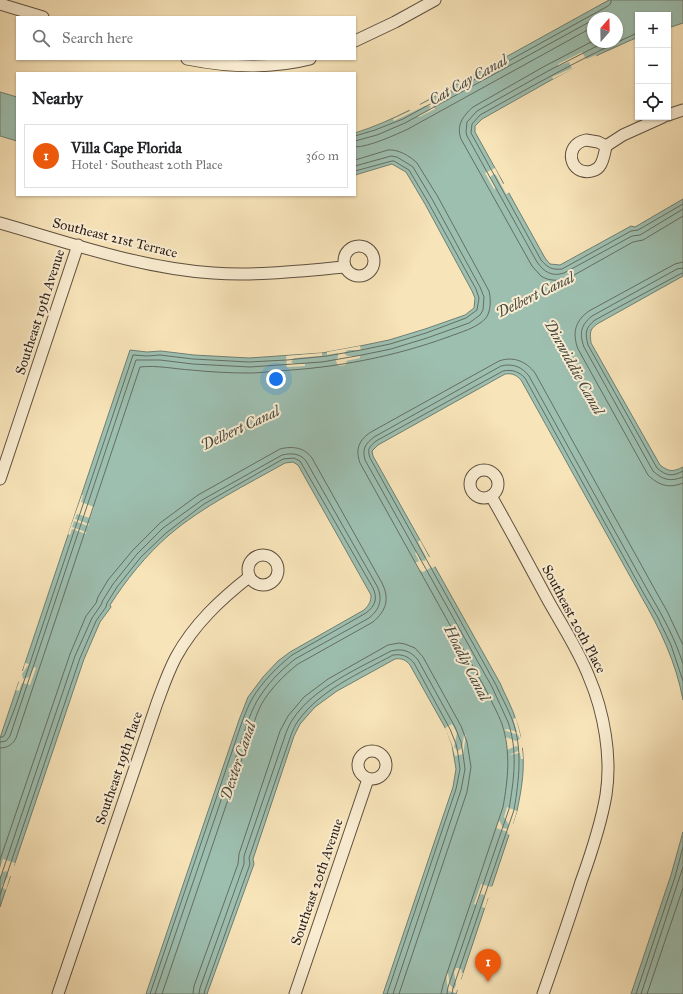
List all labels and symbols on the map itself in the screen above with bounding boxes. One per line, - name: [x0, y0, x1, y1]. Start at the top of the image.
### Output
- north arrow: [587, 12, 623, 48]
- water label: Cat Cay Canal: [426, 50, 512, 109]
- street label: Southeast 21st Terrace: [51, 214, 179, 262]
- street label: Southeast 19th Avenue: [12, 247, 68, 377]
- water label: Delbert Canal: [493, 267, 579, 322]
- water label: Dinwiddie Canal: [540, 316, 609, 420]
- your location: [266, 369, 286, 389]
- water label: Delbert Canal: [198, 401, 284, 454]
- street label: Southeast 20th Place: [538, 562, 610, 676]
- water label: Hoadly Canal: [440, 621, 495, 706]
- street label: Southeast 19th Place: [92, 709, 146, 827]
- water label: Dexter Canal: [216, 718, 260, 802]
- street label: Southeast 20th Avenue: [287, 816, 347, 948]
- pin: 1: [475, 949, 501, 982]

